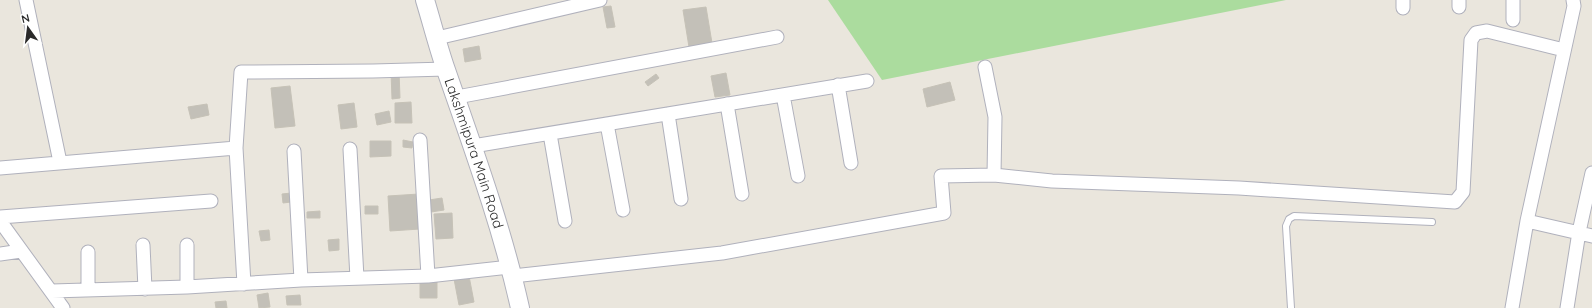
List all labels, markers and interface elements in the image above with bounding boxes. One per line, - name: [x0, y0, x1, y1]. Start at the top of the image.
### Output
- north arrow: [8, 8, 48, 48]
- text: N: [20, 11, 31, 26]
- street label: Lakshmipura Main Road: [441, 76, 508, 231]

